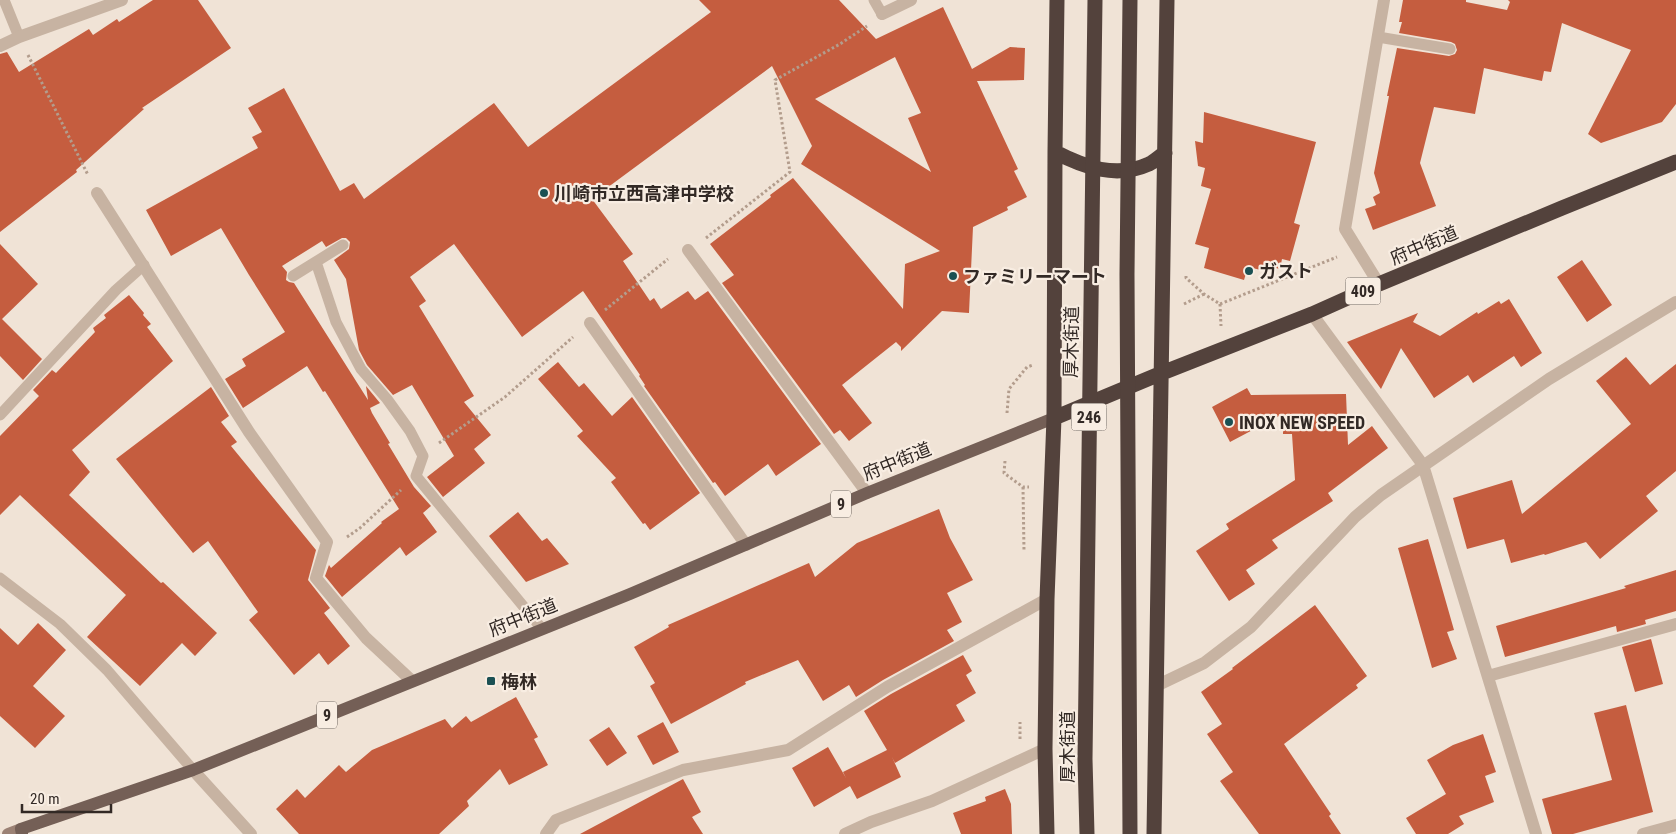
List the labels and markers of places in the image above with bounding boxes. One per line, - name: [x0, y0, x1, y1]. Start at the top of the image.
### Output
- place label: 川崎市立西高津中学校: [554, 183, 734, 204]
- marker: 川崎市立西高津中学校: [538, 187, 550, 199]
- place label: ガスト: [1259, 261, 1313, 282]
- marker: ガスト: [1243, 265, 1255, 277]
- place label: ファミリーマート: [963, 266, 1107, 287]
- marker: ファミリーマート: [947, 270, 959, 282]
- place label: INOX NEW SPEED: [1239, 412, 1365, 433]
- marker: INOX NEW SPEED: [1223, 416, 1235, 428]
- place label: 梅林: [501, 671, 537, 692]
- marker: 梅林: [485, 675, 497, 687]

